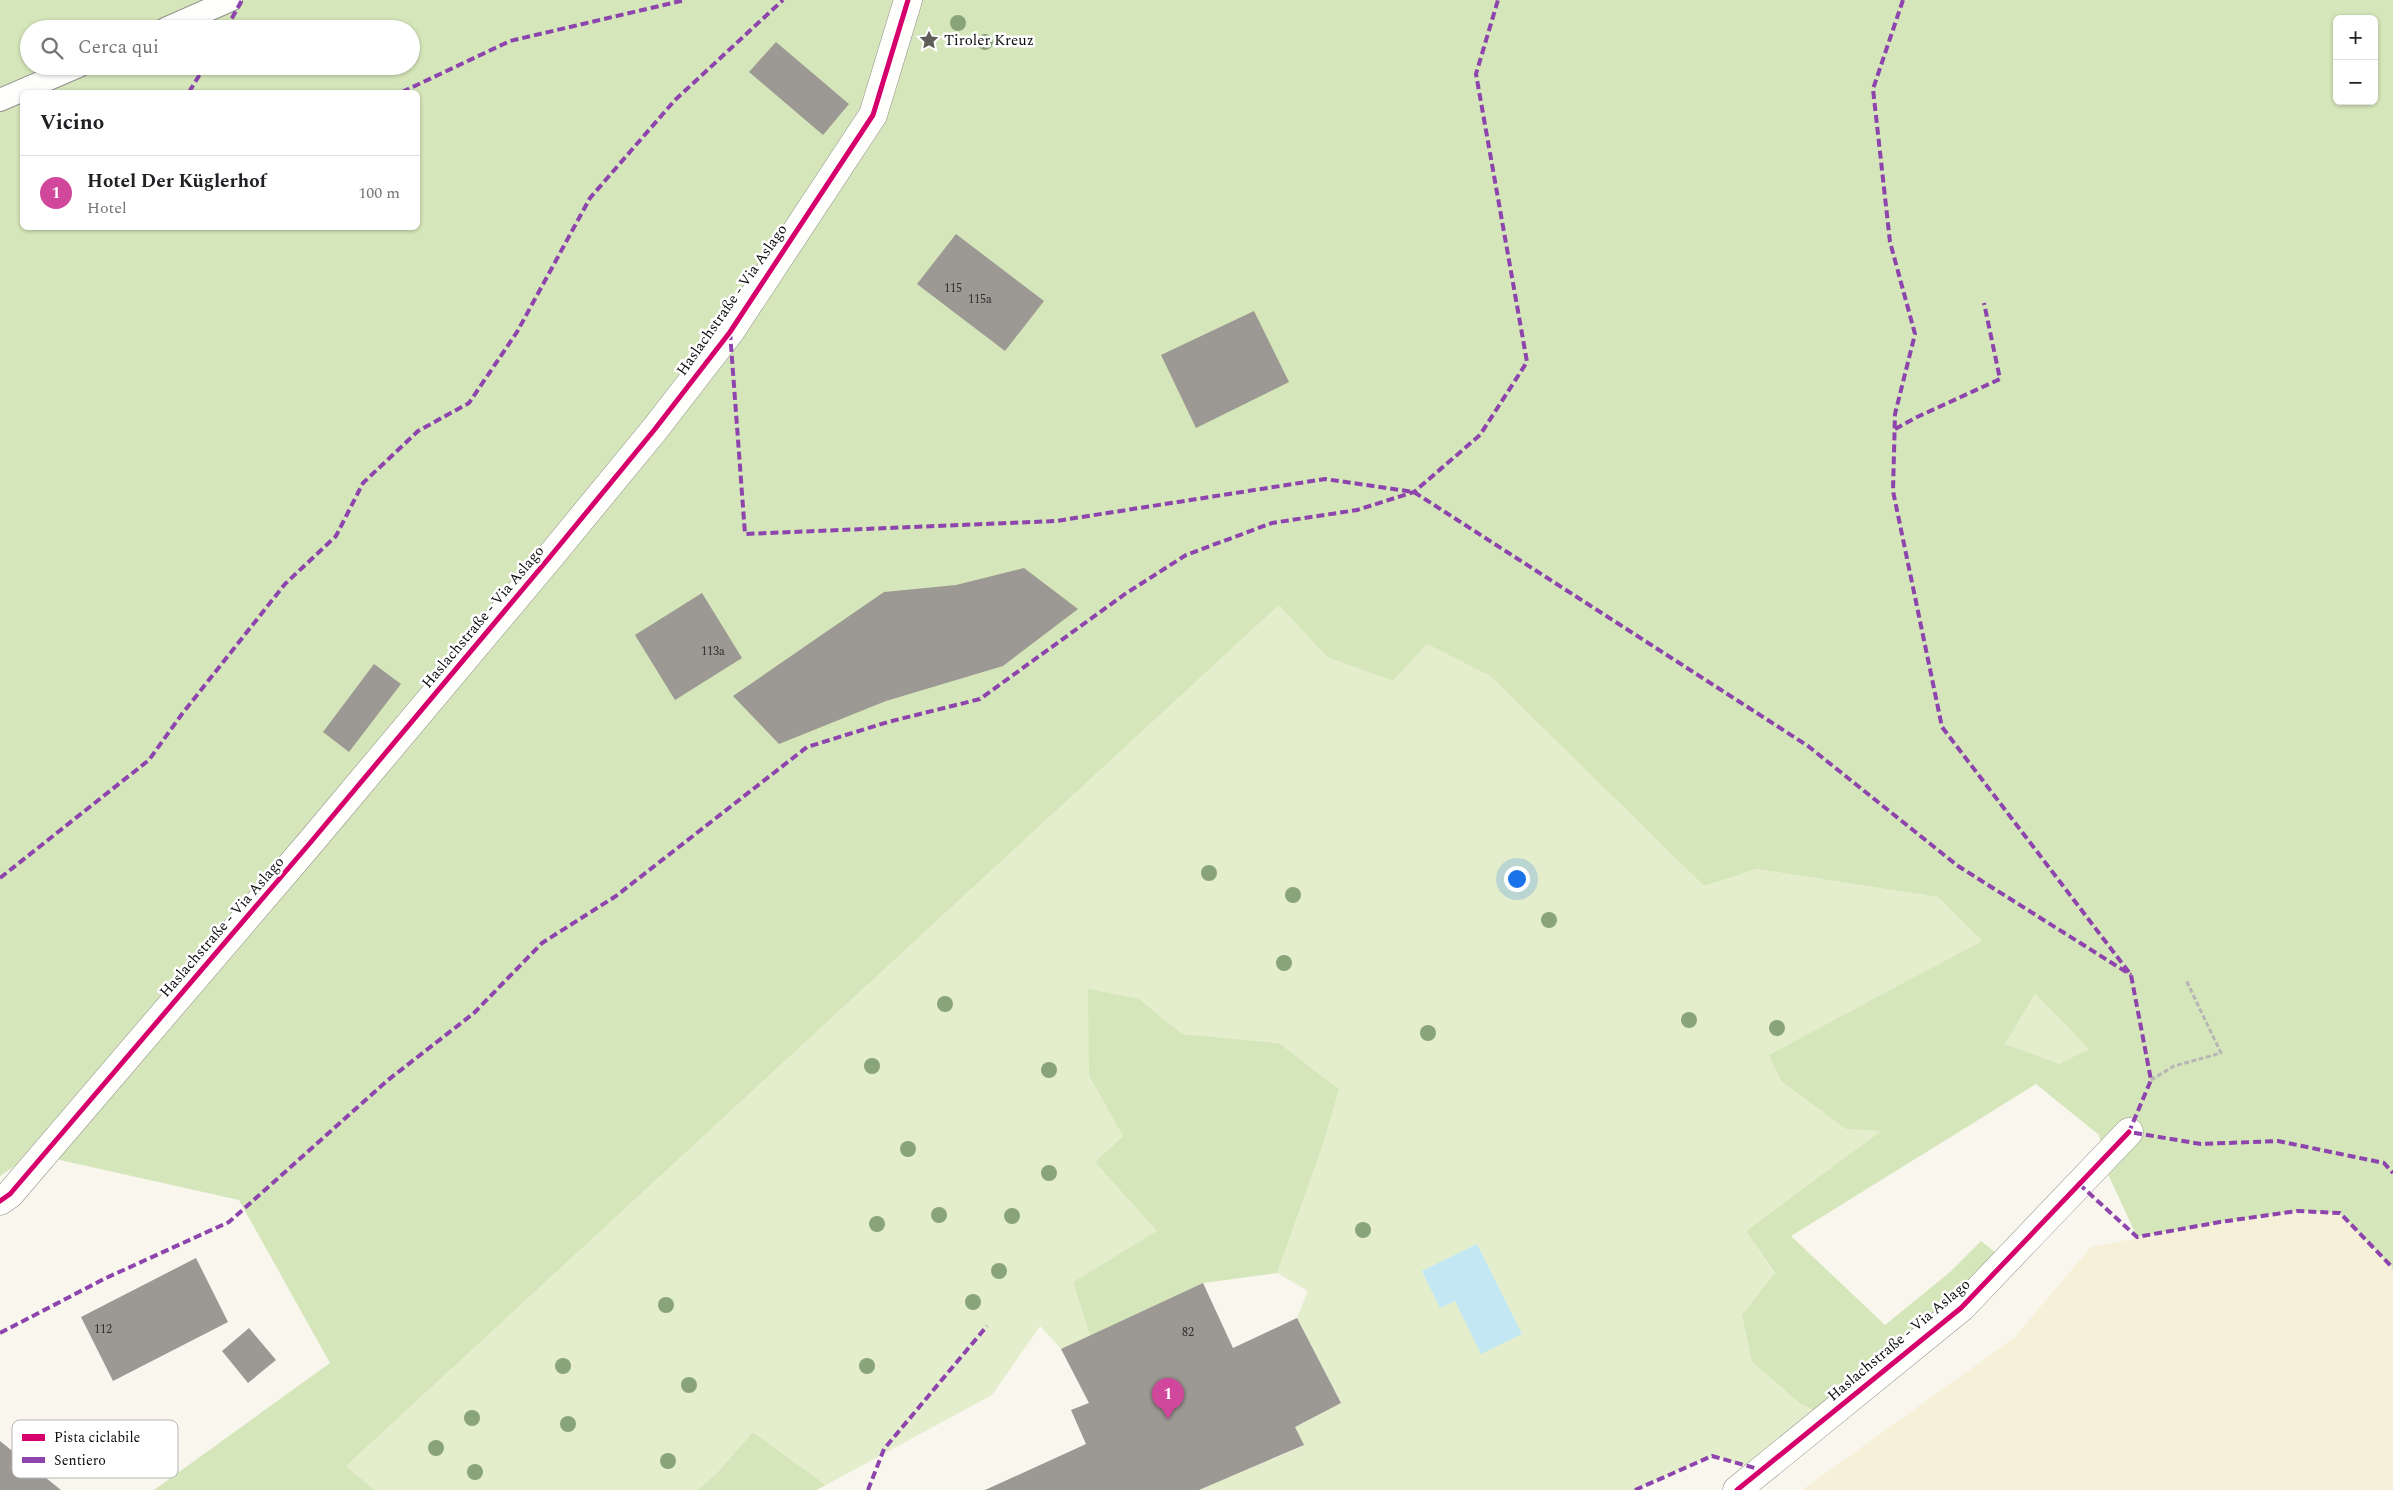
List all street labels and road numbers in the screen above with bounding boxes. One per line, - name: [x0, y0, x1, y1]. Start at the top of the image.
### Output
- street label: Haslachstraße - Via Aslago: [671, 219, 793, 381]
- street label: Haslachstraße - Via Aslago: [416, 540, 550, 694]
- street label: Haslachstraße - Via Aslago: [154, 851, 290, 1003]
- street label: Haslachstraße - Via Aslago: [1822, 1273, 1976, 1407]

